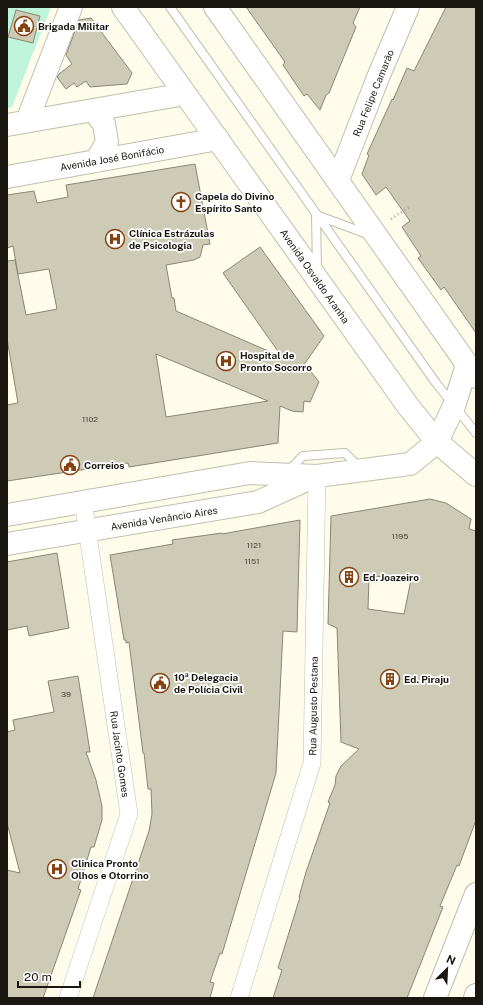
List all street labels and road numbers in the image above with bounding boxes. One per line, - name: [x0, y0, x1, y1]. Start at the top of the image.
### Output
- street label: Rua Felipe Camarão: [350, 47, 396, 138]
- street label: Avenida José Bonifácio: [59, 143, 165, 173]
- street label: Avenida Osvaldo Aranha: [278, 227, 352, 325]
- street label: Avenida Venâncio Aires: [110, 504, 218, 532]
- street label: Rua Augusto Pestana: [306, 656, 320, 756]
- street label: Rua Jacinto Gomes: [108, 710, 132, 798]

